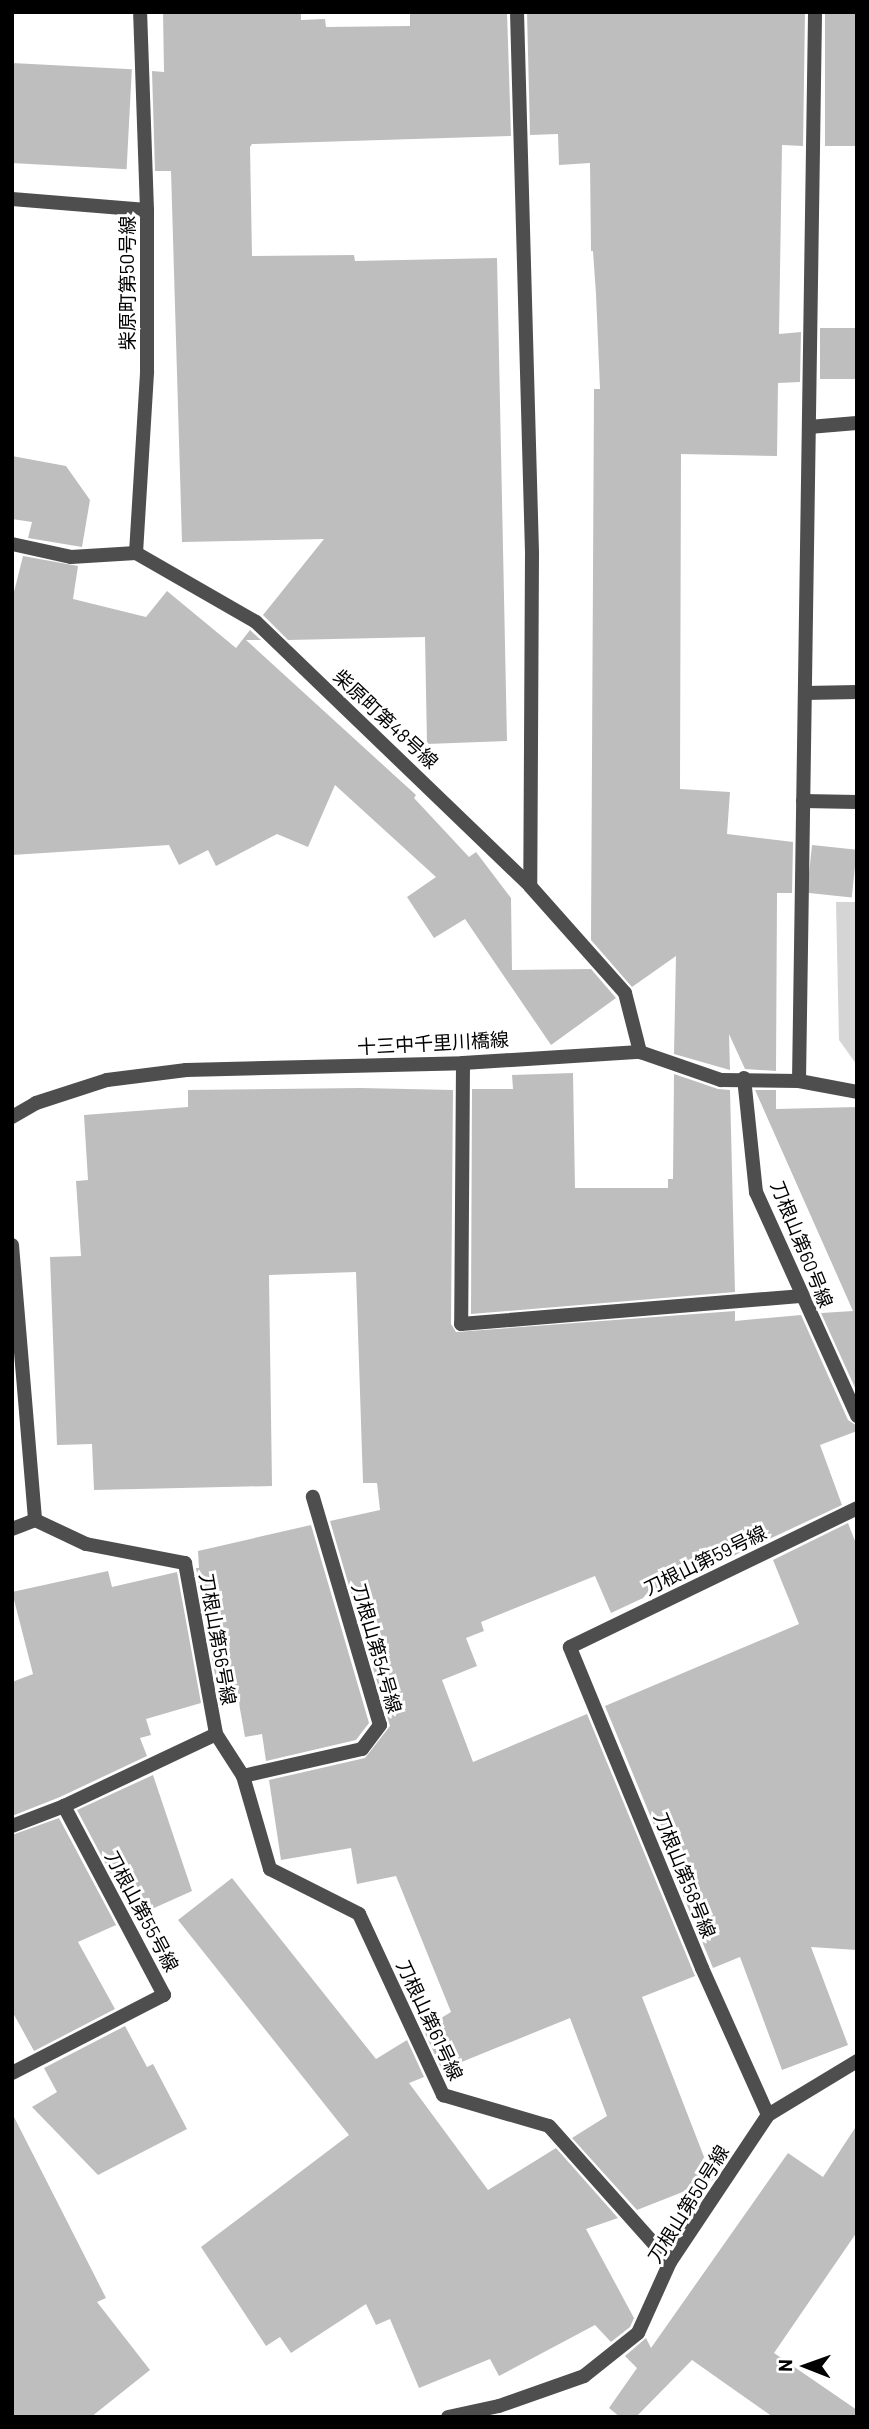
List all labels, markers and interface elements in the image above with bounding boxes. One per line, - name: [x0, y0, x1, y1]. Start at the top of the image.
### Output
- street label: 柴原町第50号線: [116, 216, 138, 350]
- street label: 柴原町第48号線: [329, 665, 443, 773]
- street label: 十三中千里川橋線: [357, 1028, 509, 1058]
- street label: 刀根山第60号線: [766, 1177, 838, 1311]
- street label: 刀根山第59号線: [640, 1520, 770, 1600]
- street label: 刀根山第56号線: [195, 1571, 241, 1707]
- street label: 刀根山第54号線: [348, 1580, 406, 1716]
- street label: 刀根山第58号線: [649, 1809, 721, 1941]
- street label: 刀根山第55号線: [101, 1847, 183, 1975]
- street label: 刀根山第61号線: [392, 1956, 468, 2084]
- street label: 刀根山第50号線: [643, 2141, 733, 2267]
- north arrow: [771, 2331, 841, 2401]
- text: N: [773, 2359, 796, 2372]

